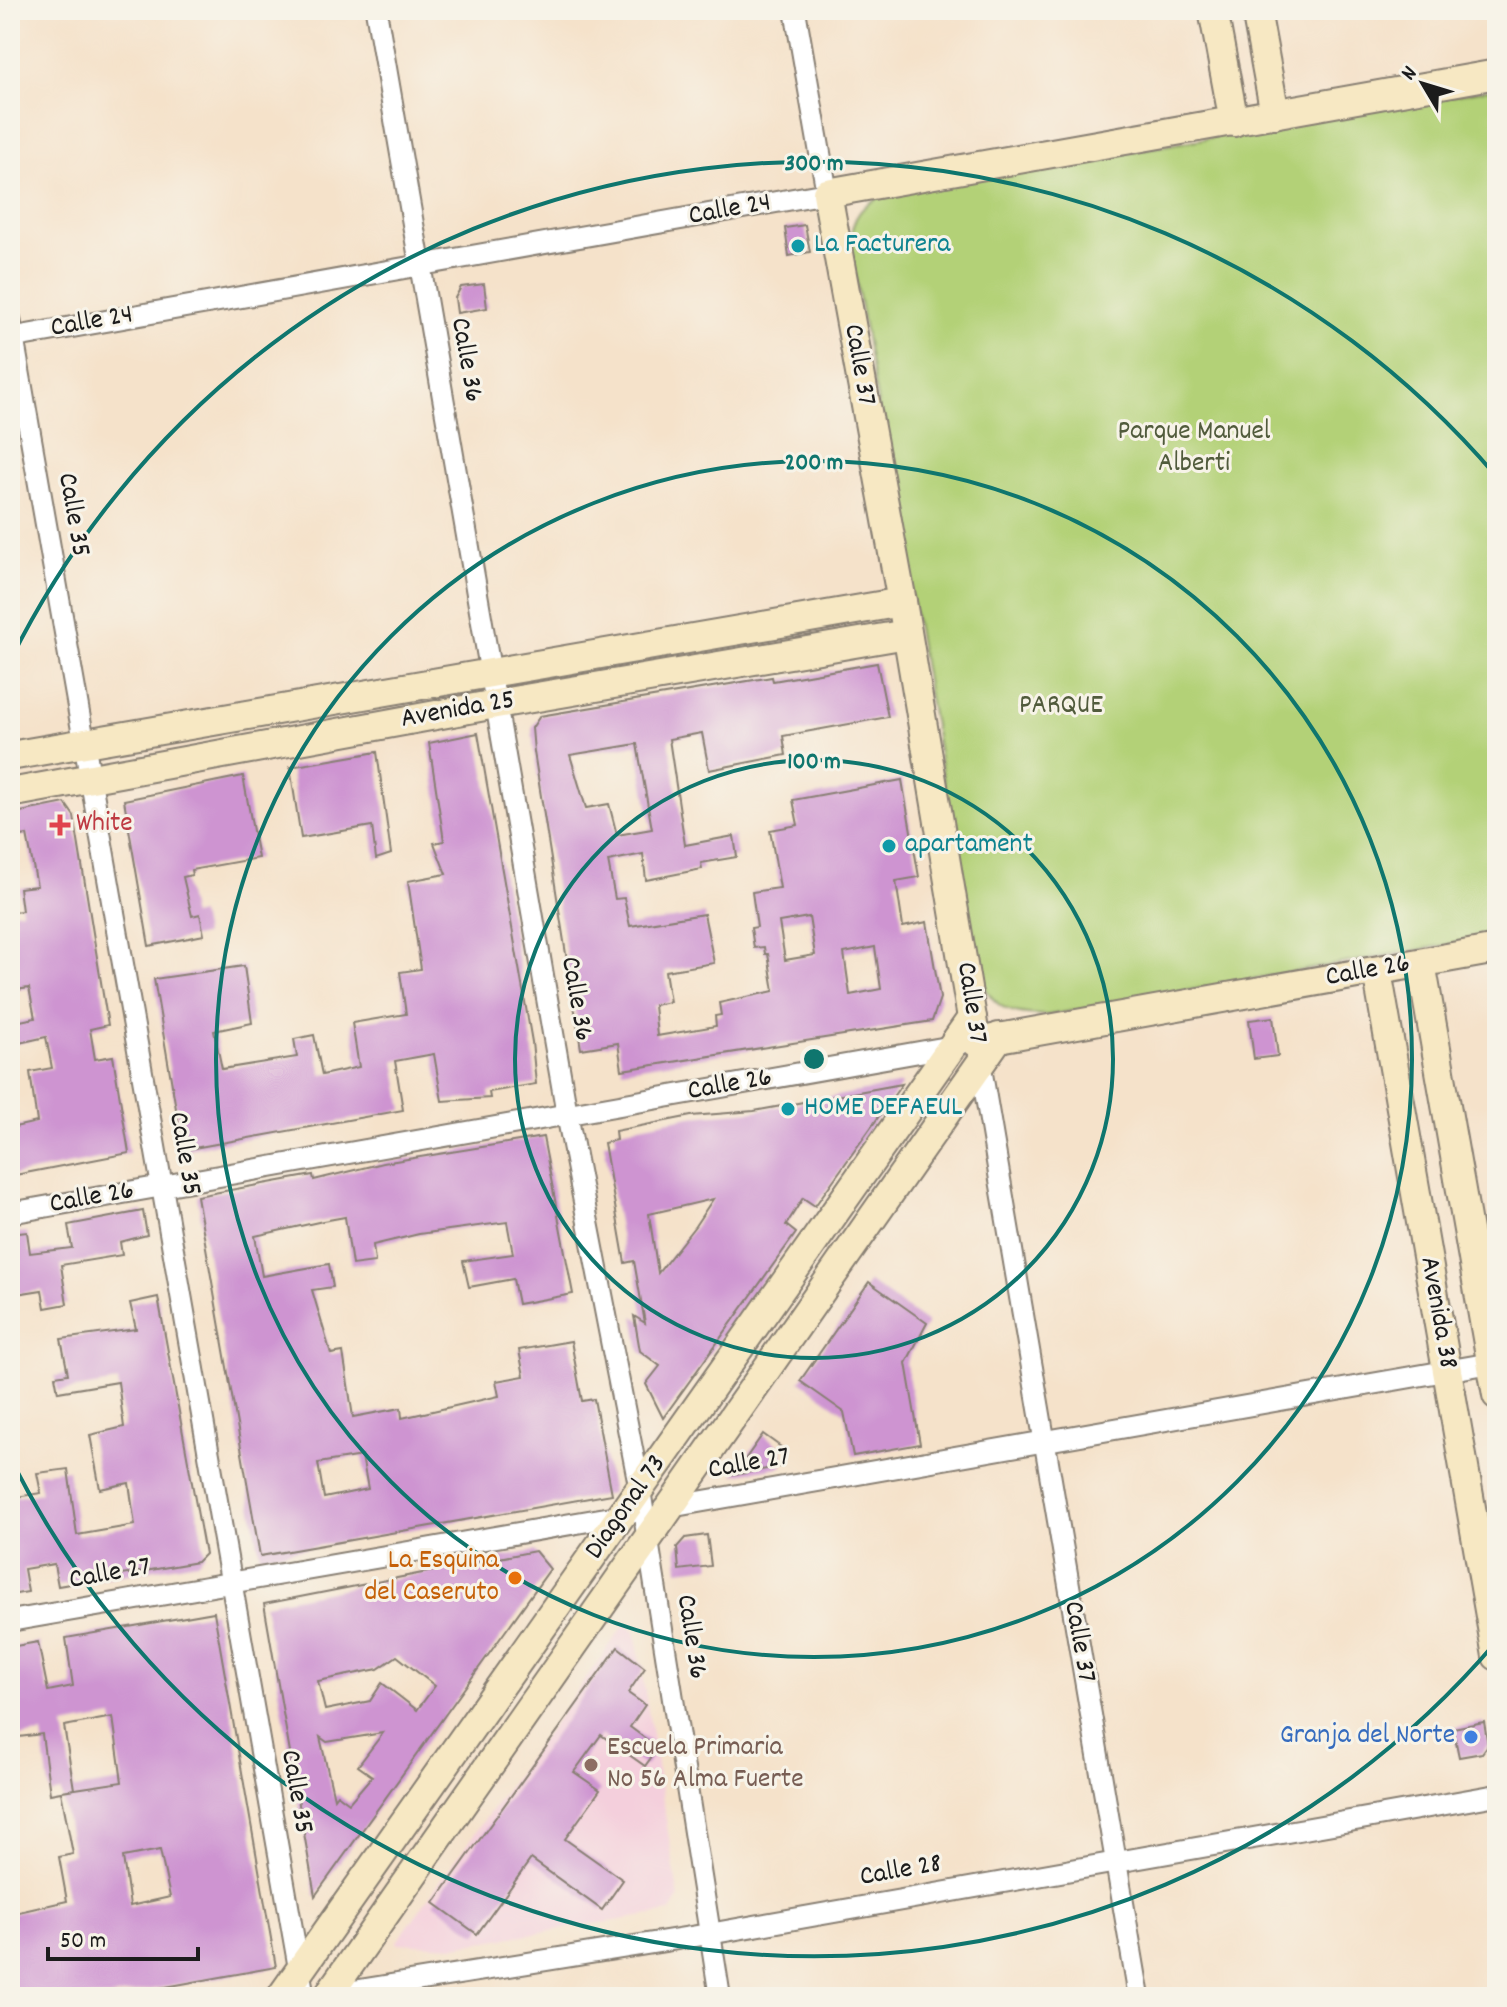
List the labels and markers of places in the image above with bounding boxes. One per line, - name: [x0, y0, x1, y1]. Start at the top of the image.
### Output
- place label: La Facturera: [814, 226, 951, 266]
- marker: La Facturera: [789, 237, 807, 255]
- place label: White: [76, 805, 133, 845]
- marker: White: [51, 816, 69, 834]
- place label: apartament: [905, 826, 1033, 866]
- marker: apartament: [880, 837, 898, 855]
- centre of rings: [800, 1045, 828, 1073]
- place label: HOME DEFAEUL: [804, 1089, 963, 1129]
- marker: HOME DEFAEUL: [779, 1100, 797, 1118]
- place label: La Esquina del Caseruto: [364, 1542, 500, 1614]
- marker: La Esquina del Caseruto: [506, 1569, 524, 1587]
- place label: Granja del Norte: [1280, 1717, 1455, 1757]
- marker: Granja del Norte: [1462, 1728, 1480, 1746]
- place label: Escuela Primaria No 56 Alma Fuerte: [607, 1729, 803, 1801]
- marker: Escuela Primaria No 56 Alma Fuerte: [582, 1756, 600, 1774]

